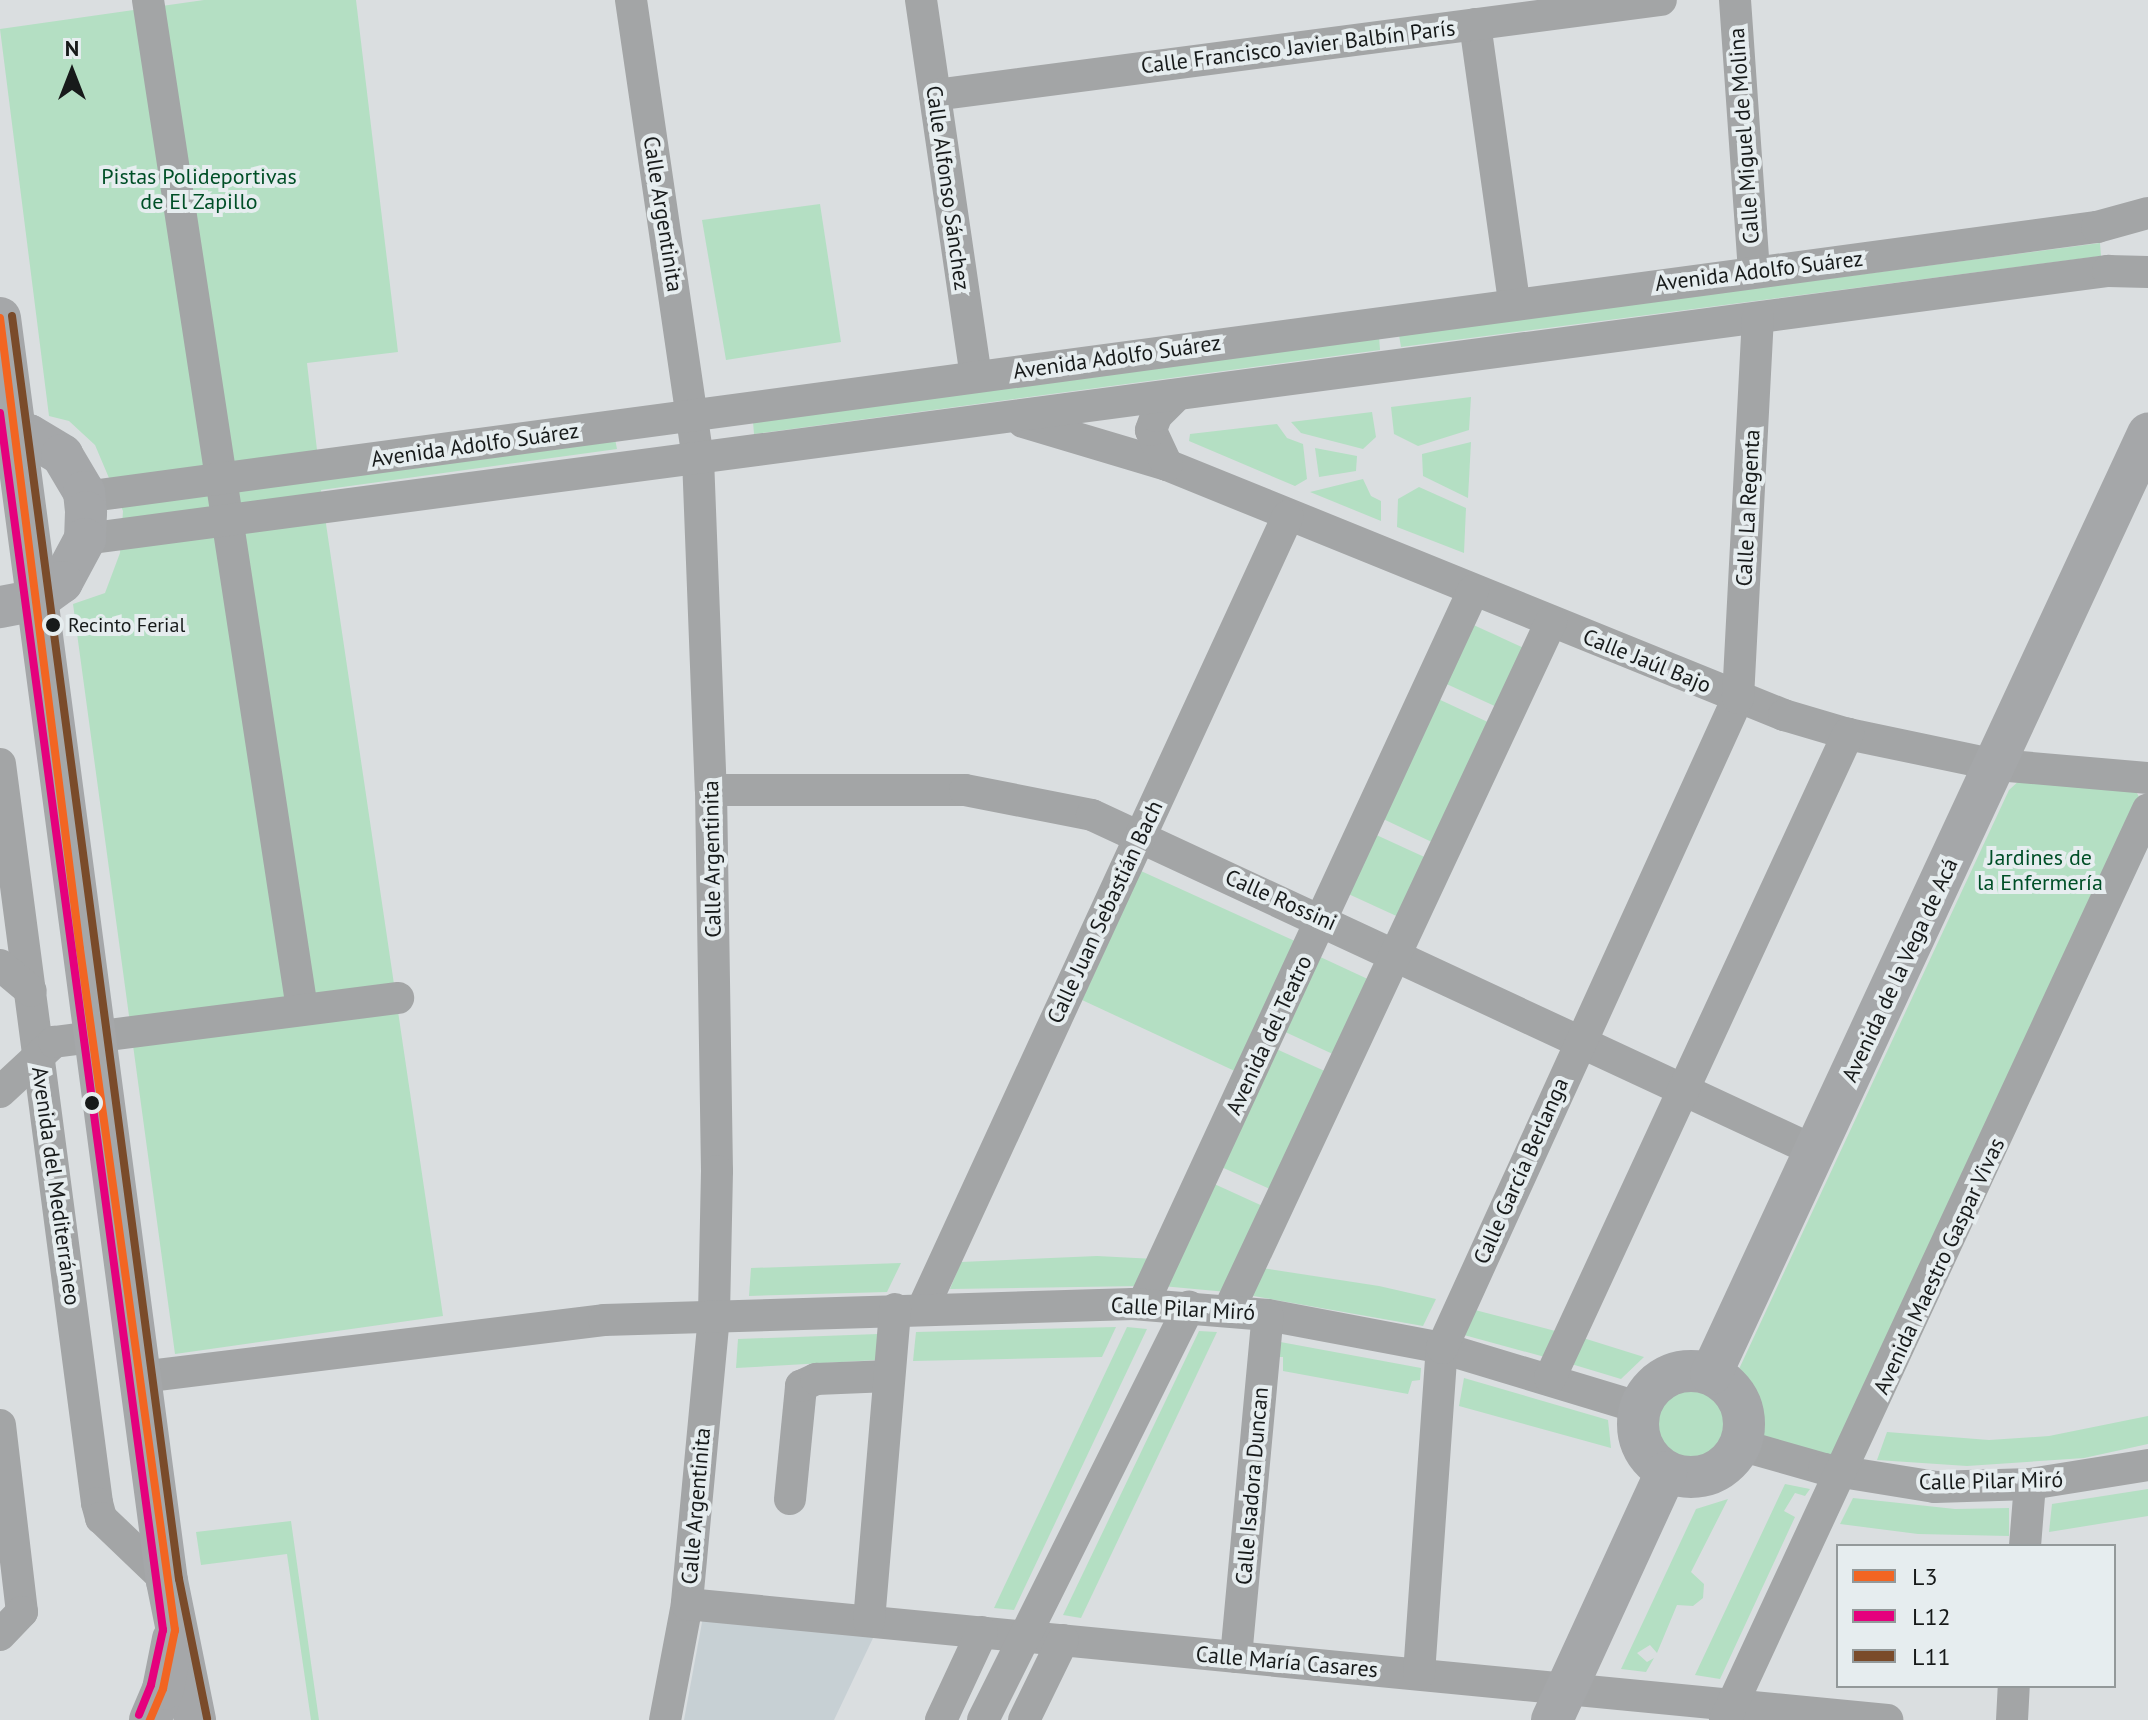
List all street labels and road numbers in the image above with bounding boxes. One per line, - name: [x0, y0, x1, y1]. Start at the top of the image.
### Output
- street label: Calle Francisco Javier Balbín París: [1139, 15, 1457, 79]
- street label: Calle Miguel de Molina: [1723, 27, 1765, 245]
- street label: Calle Alfonso Sánchez: [921, 84, 975, 292]
- street label: Calle Argentinita: [638, 134, 688, 294]
- street label: Avenida Adolfo Suárez: [1653, 245, 1865, 297]
- street label: Avenida Adolfo Suárez: [1011, 329, 1223, 385]
- street label: Avenida Adolfo Suárez: [369, 417, 581, 473]
- street label: Calle La Regenta: [1731, 429, 1765, 587]
- street label: Calle Jaúl Bajo: [1579, 623, 1715, 699]
- street label: Calle Argentinita: [697, 780, 727, 938]
- street label: Calle Juan Sebastián Bach: [1042, 796, 1168, 1028]
- street label: Avenida de la Vega de Acá: [1836, 853, 1964, 1087]
- street label: Calle Rossini: [1221, 864, 1341, 936]
- street label: Avenida del Teatro: [1220, 951, 1318, 1119]
- street label: Avenida del Mediterráneo: [26, 1065, 86, 1307]
- street label: Calle García Berlanga: [1468, 1074, 1574, 1268]
- street label: Avenida Maestro Gaspar Vivas: [1868, 1133, 2010, 1399]
- street label: Calle Pilar Miró: [1110, 1292, 1256, 1326]
- street label: Calle Isadora Duncan: [1230, 1386, 1274, 1586]
- street label: Calle Argentinita: [676, 1426, 716, 1586]
- street label: Calle Pilar Miró: [1919, 1467, 2063, 1495]
- street label: Calle María Casares: [1195, 1641, 1379, 1683]

